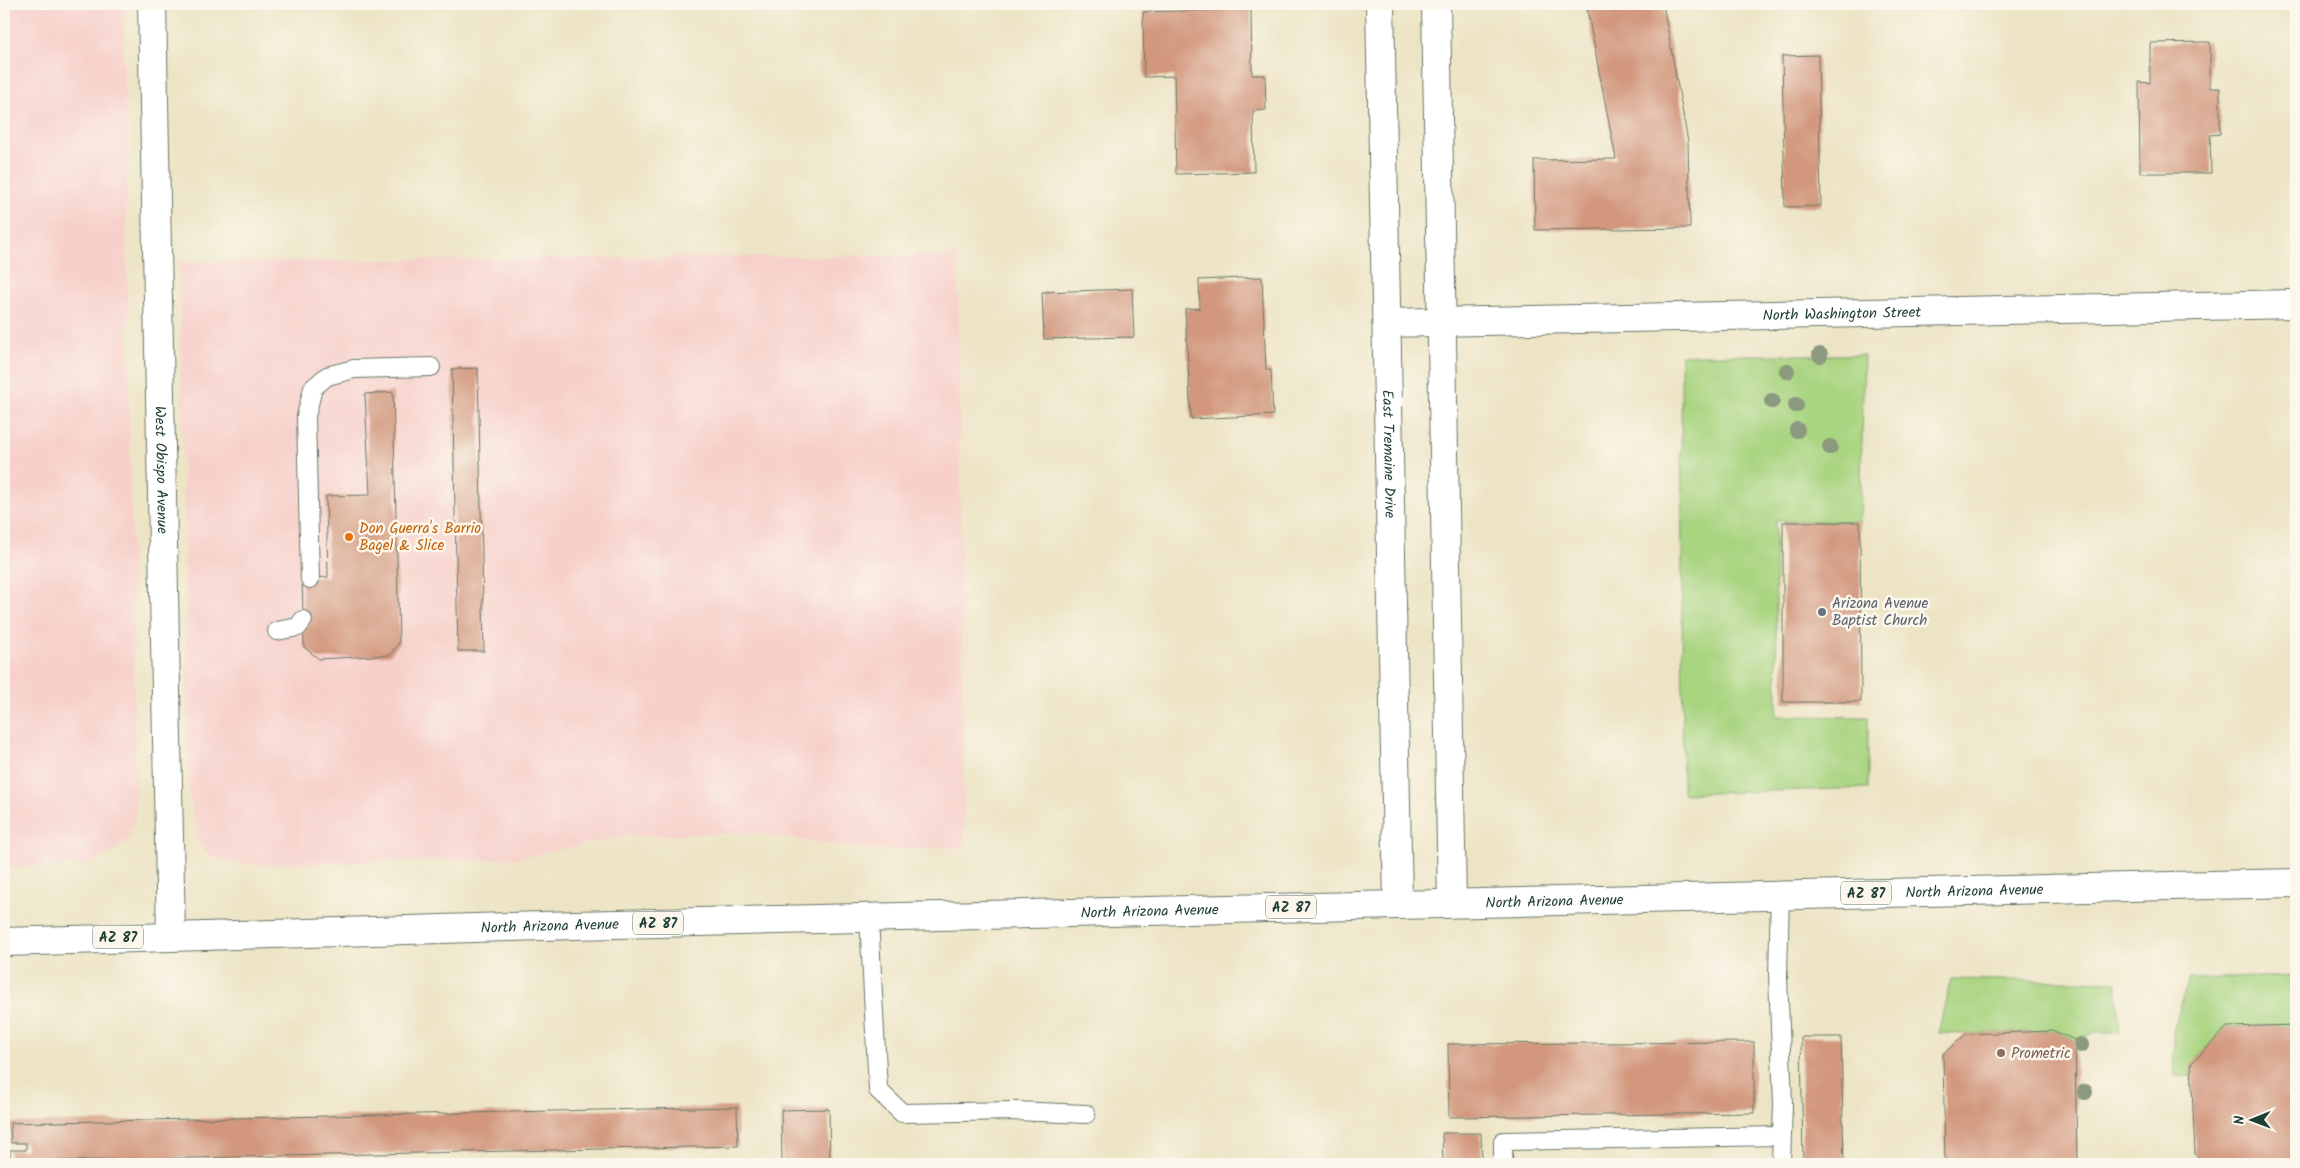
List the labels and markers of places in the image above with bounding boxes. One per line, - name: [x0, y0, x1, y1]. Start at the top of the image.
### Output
- place label: Don Guerra's Barrio Bagel & Slice: [359, 517, 481, 558]
- marker: Don Guerra's Barrio Bagel & Slice: [343, 531, 355, 543]
- place label: Arizona Avenue Baptist Church: [1832, 592, 1929, 633]
- marker: Arizona Avenue Baptist Church: [1816, 606, 1828, 618]
- place label: Prometric: [2011, 1042, 2071, 1066]
- marker: Prometric: [1995, 1047, 2007, 1059]

